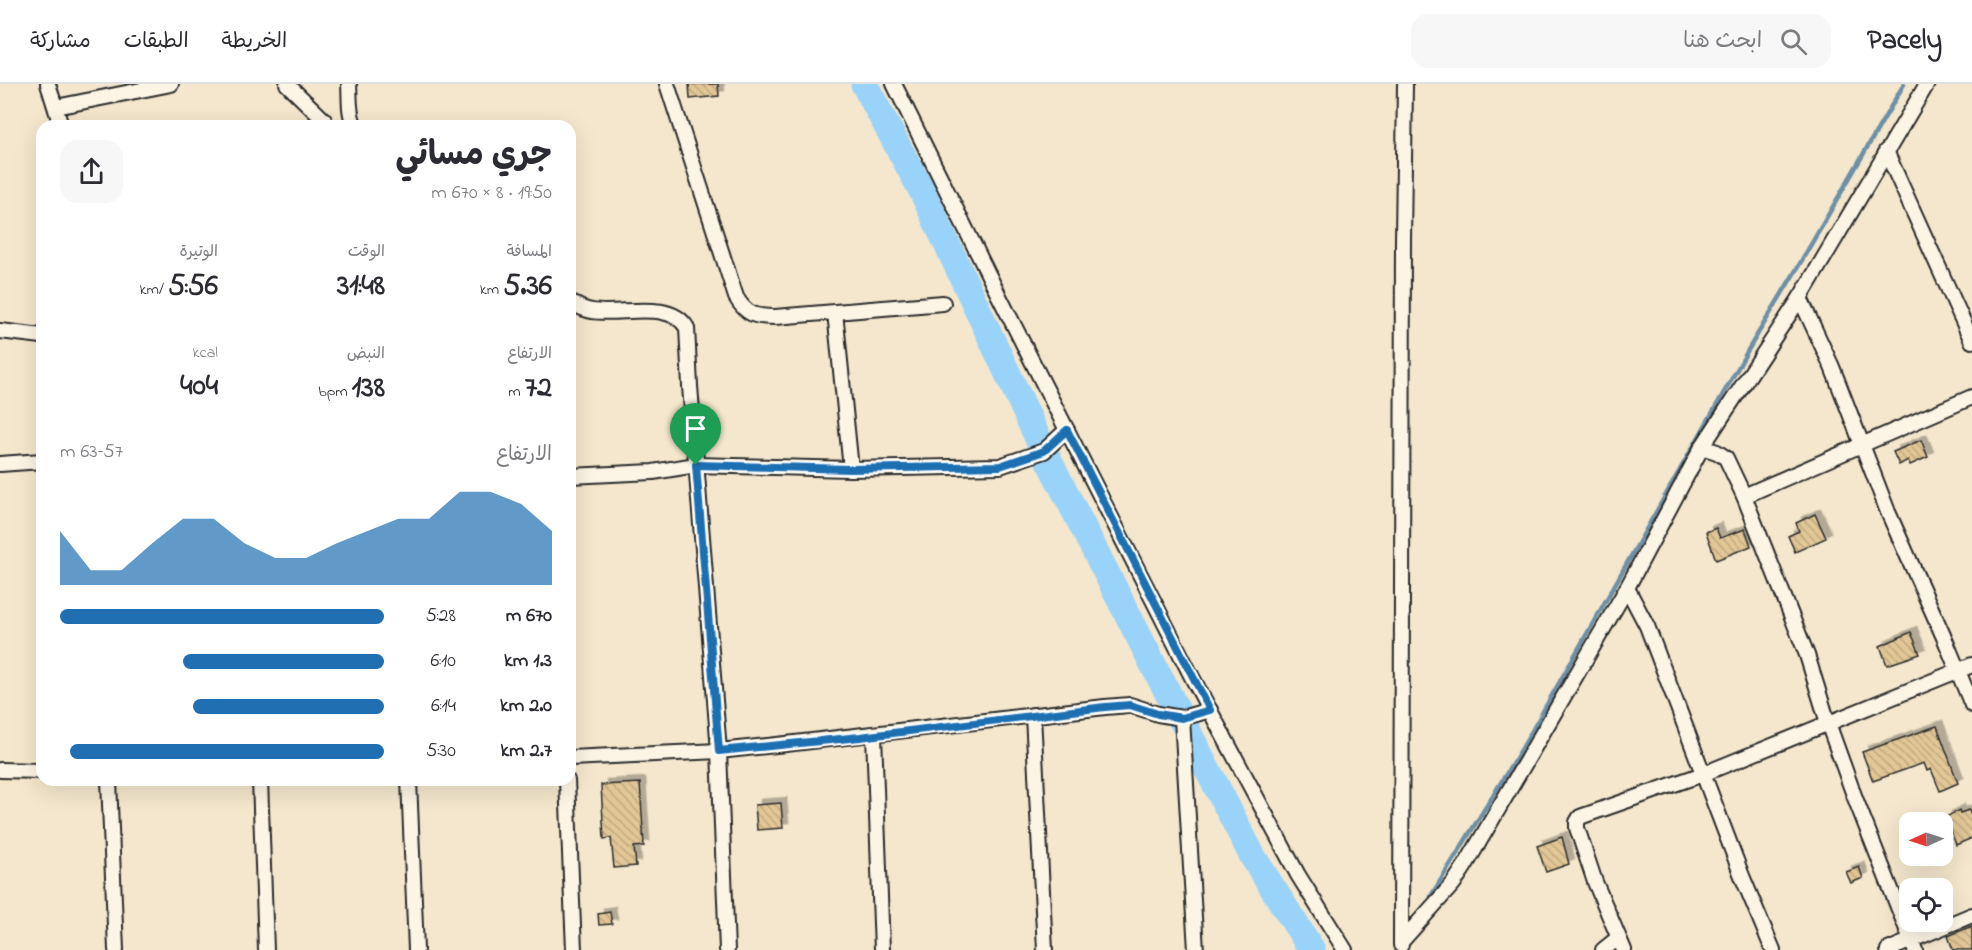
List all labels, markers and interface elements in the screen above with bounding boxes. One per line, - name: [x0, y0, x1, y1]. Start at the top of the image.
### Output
- search box: [1411, 14, 1831, 68]
- text: Pacely: [1867, 21, 1942, 62]
- icon: search: [1777, 25, 1810, 58]
- text: ابحث هنا: [1683, 26, 1762, 58]
- text: مشاركة: [30, 27, 91, 57]
- text: الطبقات: [124, 27, 189, 57]
- text: الخريطة: [222, 27, 287, 57]
- text: جري مسائي: [395, 132, 552, 180]
- button: share: [60, 140, 123, 203]
- text: 19:50 · 8 × 670 m: [431, 179, 552, 208]
- text: الوتيرة: [179, 240, 218, 264]
- text: الوقت: [348, 240, 385, 264]
- text: المسافة: [506, 240, 552, 264]
- text: 5:56: [168, 265, 218, 309]
- text: 31:48: [337, 265, 385, 309]
- text: 5.36: [503, 265, 552, 309]
- text: /km: [140, 278, 168, 302]
- text: km: [480, 278, 503, 302]
- text: kcal: [193, 341, 218, 365]
- text: النبض: [347, 342, 385, 366]
- text: الارتفاع: [507, 342, 552, 366]
- text: 404: [180, 365, 218, 409]
- text: 138: [352, 367, 385, 411]
- text: 72: [525, 367, 552, 411]
- text: bpm: [318, 380, 352, 404]
- text: m: [508, 380, 525, 404]
- pin: [670, 403, 721, 465]
- icon: arrive: [679, 412, 712, 445]
- text: 57–63 m: [60, 438, 123, 467]
- text: الارتفاع: [496, 441, 552, 470]
- text: 5:28: [425, 602, 456, 631]
- text: 670 m: [506, 602, 552, 631]
- text: 6:10: [431, 647, 456, 676]
- text: 1.3 km: [504, 647, 552, 676]
- text: 6:14: [431, 692, 456, 721]
- text: 2.0 km: [500, 692, 552, 721]
- text: 5:30: [426, 737, 456, 766]
- text: 2.7 km: [500, 737, 552, 766]
- north arrow: [1899, 812, 1953, 866]
- map controls: [1899, 812, 1953, 932]
- button: locate: [1899, 878, 1953, 932]

